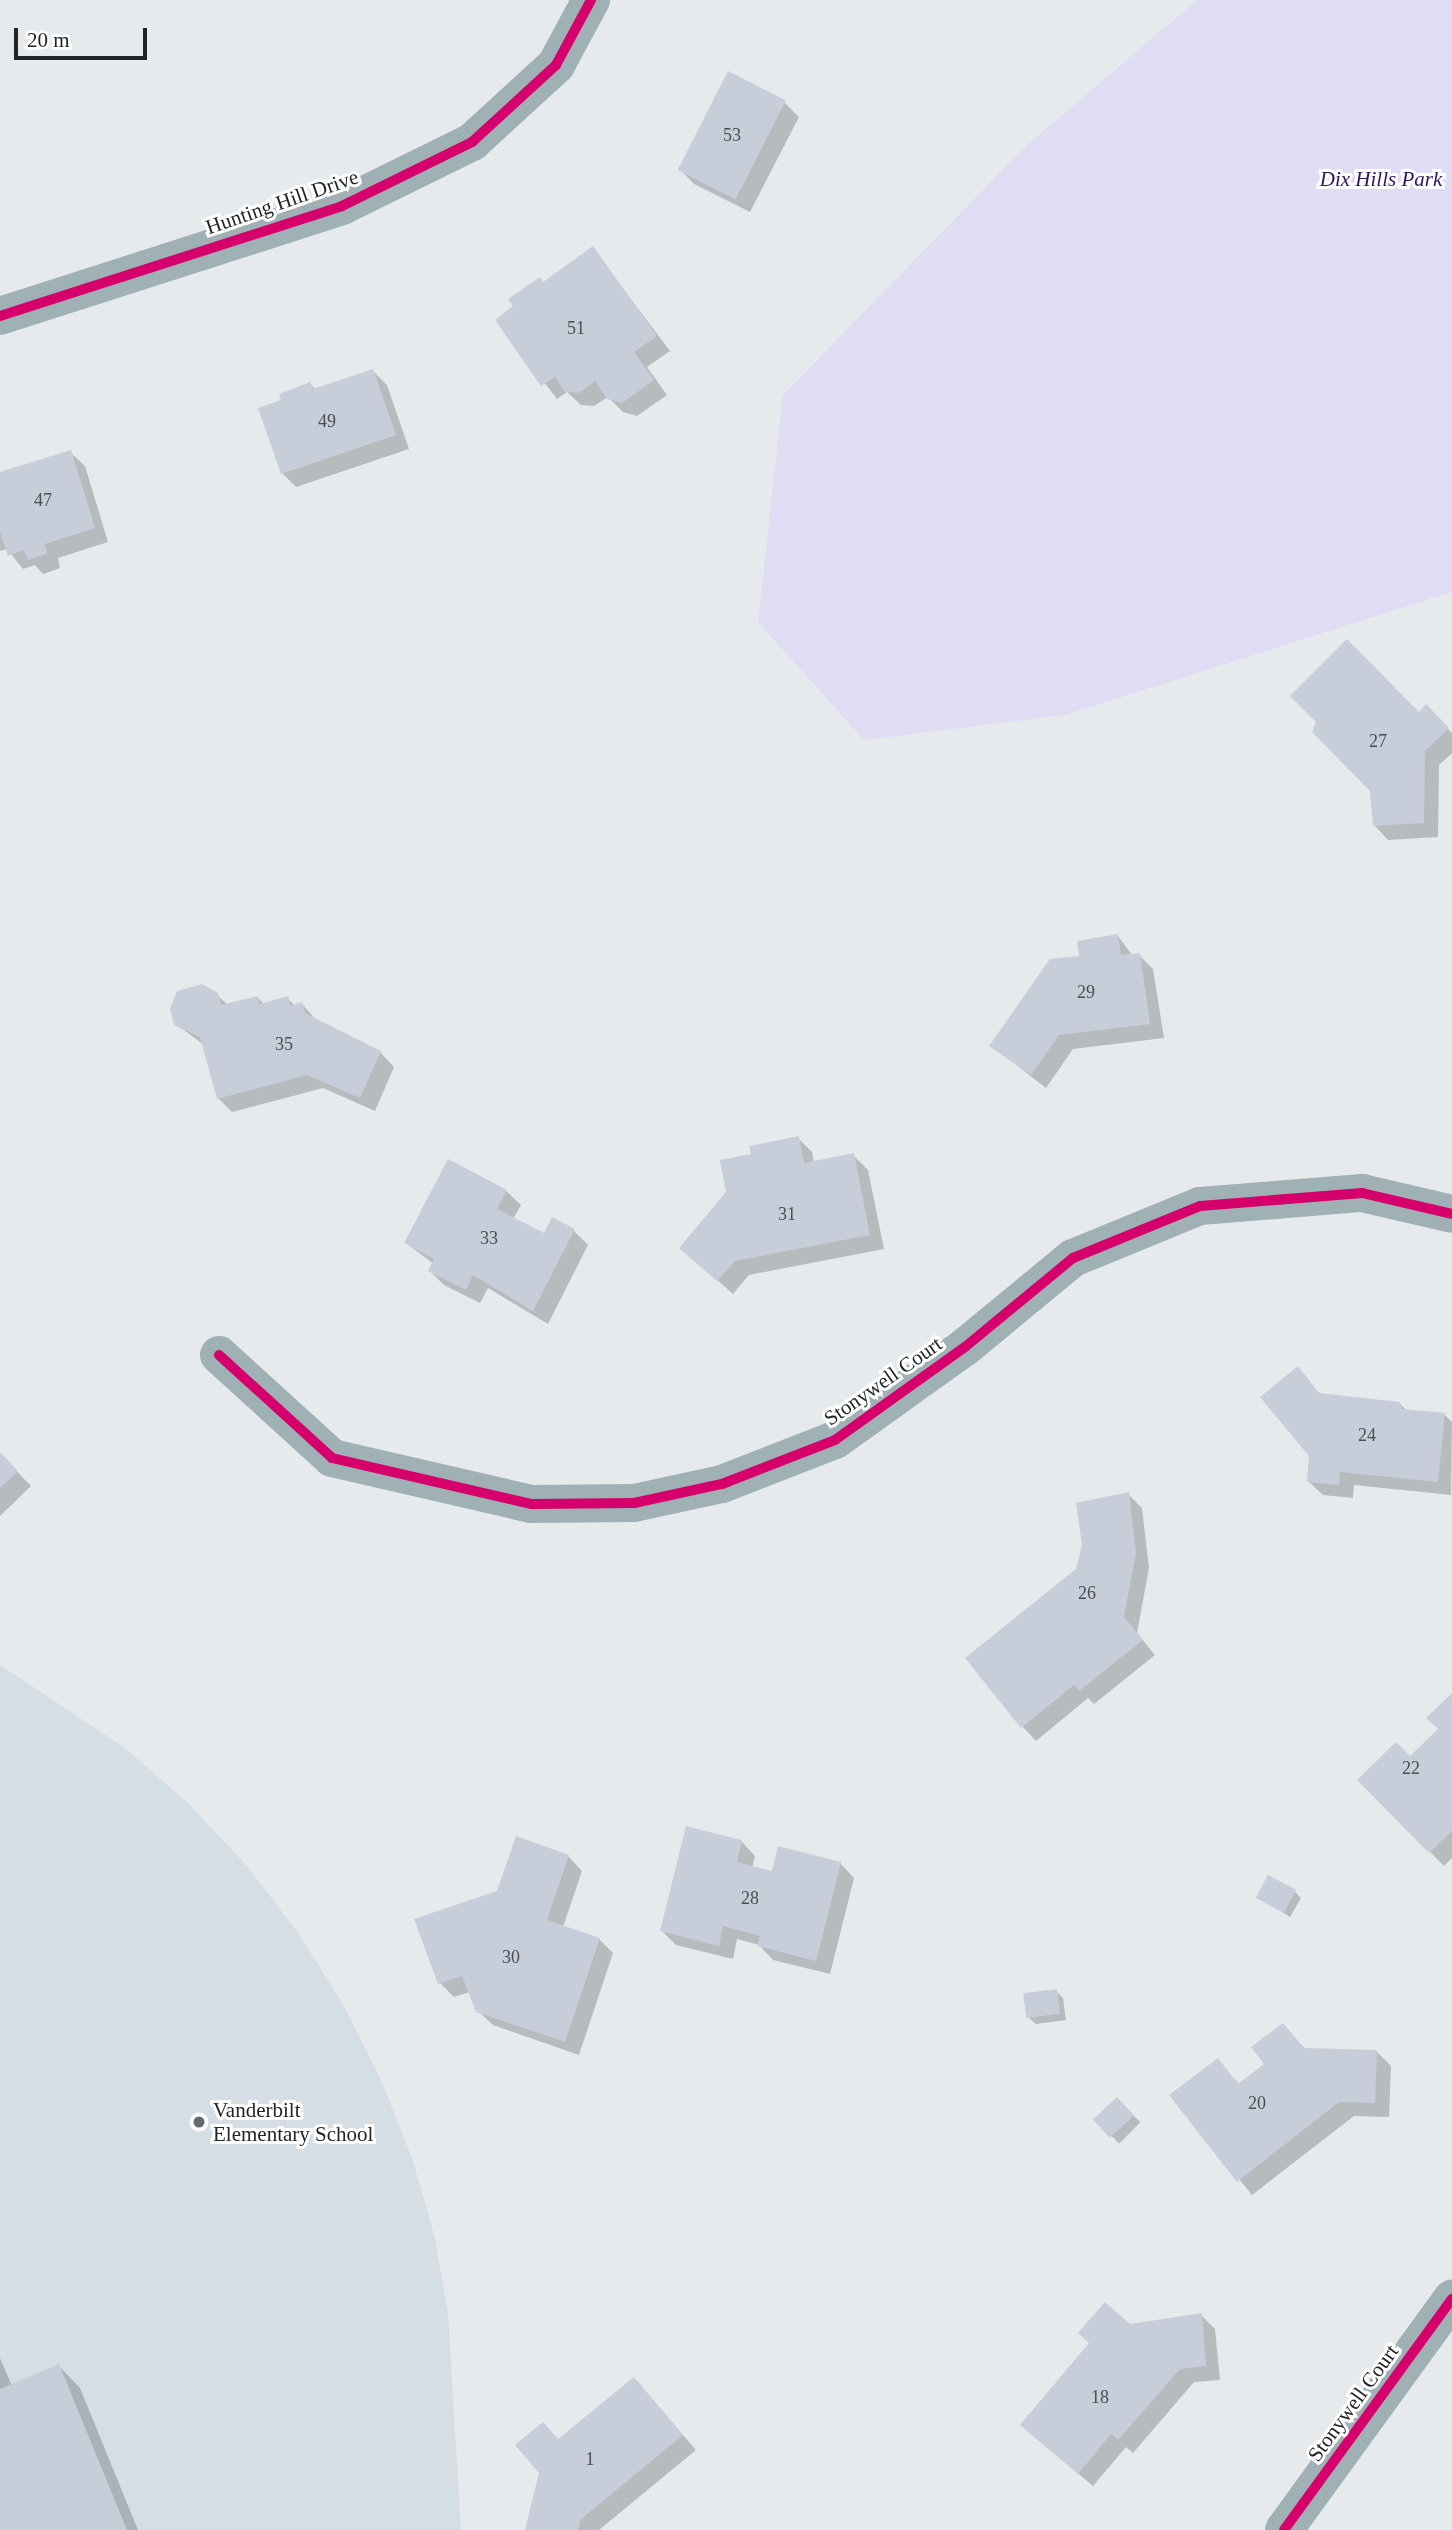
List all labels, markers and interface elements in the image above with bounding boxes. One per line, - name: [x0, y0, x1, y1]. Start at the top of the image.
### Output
- scale bar: [18, 14, 150, 58]
- text: 20 m: [27, 28, 70, 52]
- house number: 53: [723, 124, 741, 146]
- street label: Hunting Hill Drive: [202, 164, 362, 240]
- park label: Dix Hills Park: [1320, 166, 1442, 192]
- house number: 51: [567, 317, 585, 339]
- house number: 49: [318, 410, 336, 432]
- house number: 47: [34, 489, 52, 511]
- house number: 27: [1369, 730, 1387, 752]
- house number: 29: [1077, 981, 1095, 1003]
- house number: 35: [275, 1033, 293, 1055]
- house number: 31: [778, 1203, 796, 1225]
- house number: 33: [480, 1227, 498, 1249]
- street label: Stonywell Court: [819, 1331, 947, 1431]
- house number: 24: [1358, 1424, 1376, 1446]
- house number: 26: [1078, 1582, 1096, 1604]
- house number: 22: [1402, 1757, 1420, 1779]
- house number: 28: [741, 1887, 759, 1909]
- house number: 30: [502, 1946, 520, 1968]
- house number: 20: [1248, 2092, 1266, 2114]
- place label: Vanderbilt Elementary School: [213, 2097, 373, 2147]
- marker: Vanderbilt Elementary School: [191, 2114, 207, 2130]
- street label: Stonywell Court: [1302, 2340, 1404, 2466]
- house number: 18: [1091, 2386, 1109, 2408]
- house number: 1: [586, 2448, 594, 2470]

